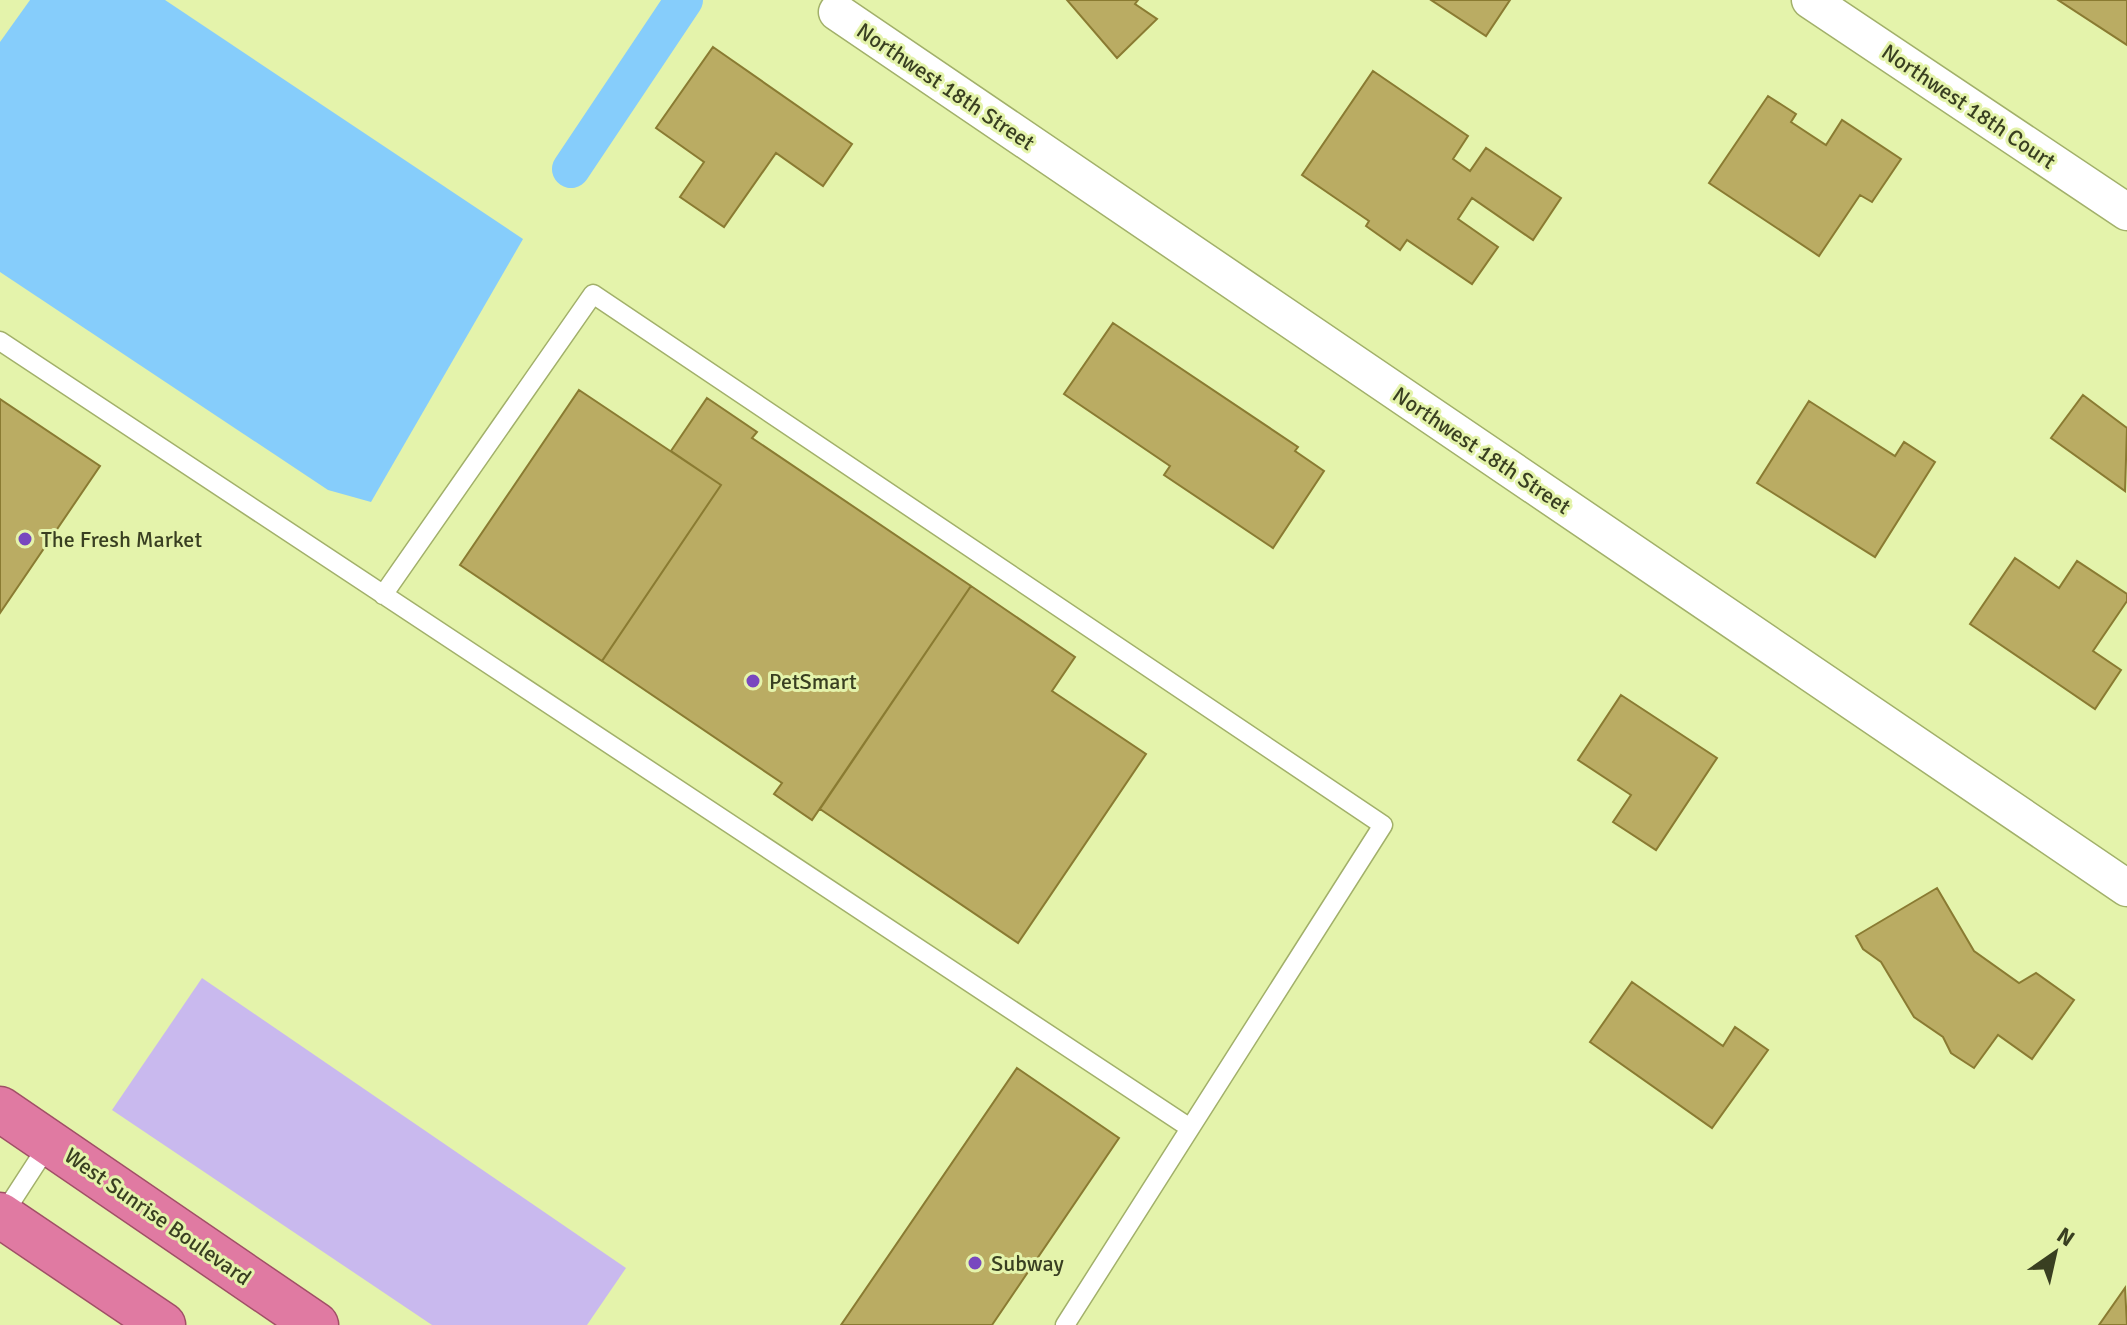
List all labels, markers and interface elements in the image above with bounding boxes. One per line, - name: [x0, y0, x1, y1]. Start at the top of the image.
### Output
- street label: Northwest 18th Street: [852, 17, 1040, 156]
- street label: Northwest 18th Court: [1877, 38, 2061, 175]
- street label: Northwest 18th Street: [1388, 381, 1576, 520]
- place label: The Fresh Market: [41, 526, 202, 553]
- marker: The Fresh Market: [16, 530, 34, 548]
- place label: PetSmart: [769, 668, 857, 695]
- marker: PetSmart: [744, 672, 762, 690]
- street label: West Sunrise Boulevard: [59, 1142, 256, 1291]
- north arrow: [2015, 1213, 2095, 1293]
- text: N: [2052, 1221, 2080, 1252]
- place label: Subway: [991, 1250, 1064, 1277]
- marker: Subway: [966, 1254, 984, 1272]

